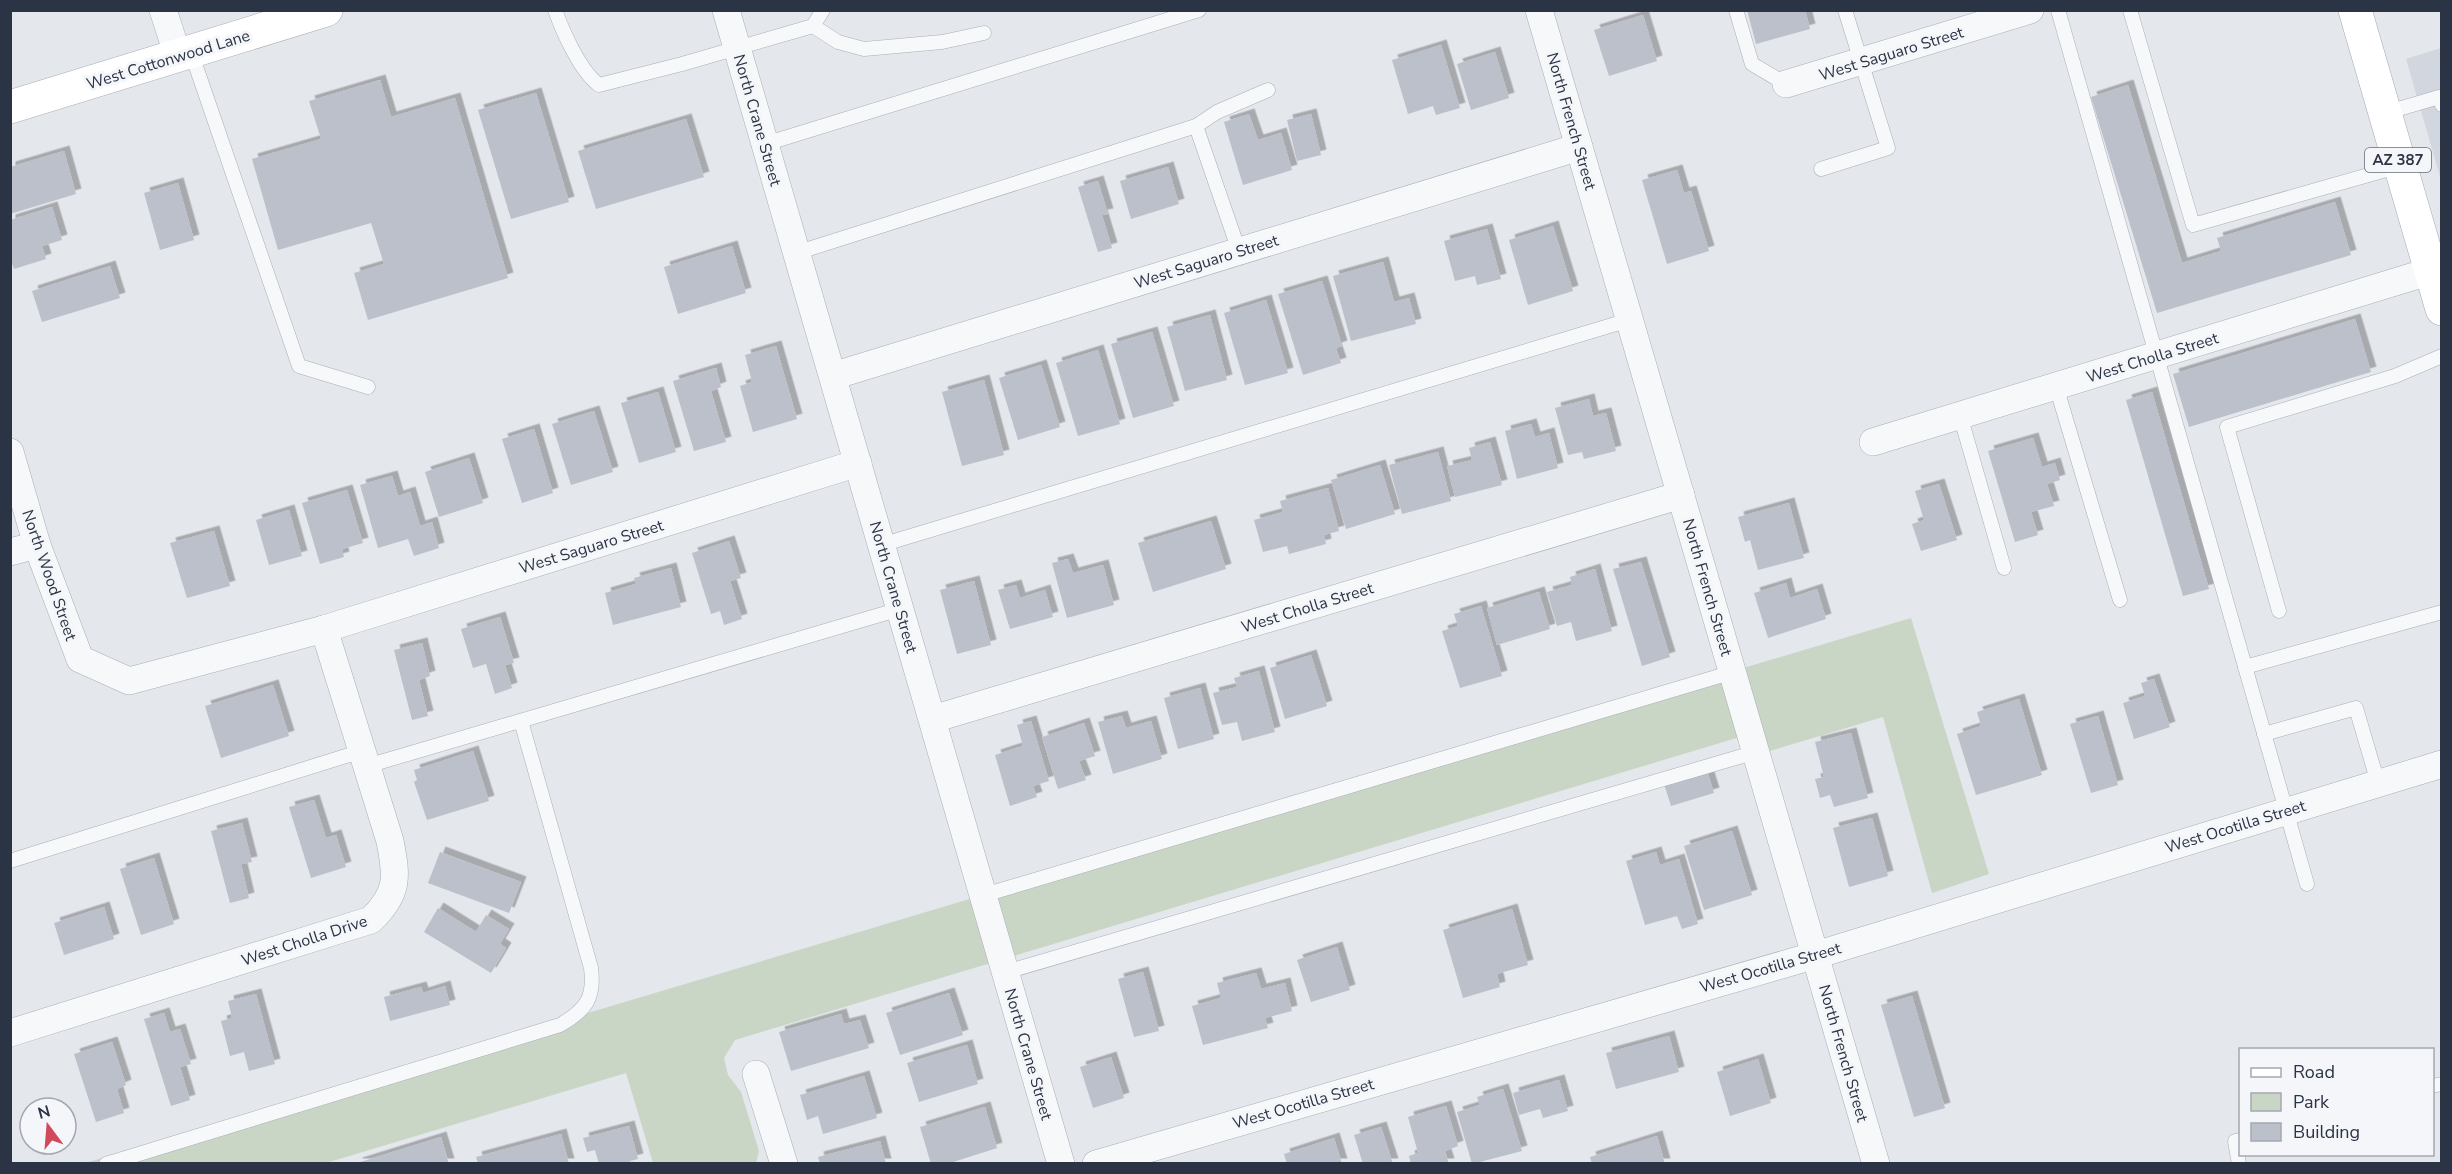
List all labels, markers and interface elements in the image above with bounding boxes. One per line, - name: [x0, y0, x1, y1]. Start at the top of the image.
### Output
- street label: West Saguaro Street: [1816, 21, 1967, 86]
- street label: West Cottonwood Lane: [84, 25, 253, 95]
- street label: North French Street: [1541, 50, 1601, 193]
- street label: North Crane Street: [728, 52, 786, 189]
- road number: AZ 387: [2365, 148, 2431, 172]
- street label: West Saguaro Street: [1131, 229, 1282, 294]
- street label: West Cholla Street: [2084, 327, 2221, 389]
- street label: North Wood Street: [16, 507, 82, 644]
- street label: West Saguaro Street: [516, 514, 667, 579]
- street label: North French Street: [1677, 516, 1737, 659]
- street label: North Crane Street: [864, 519, 922, 656]
- street label: West Cholla Street: [1239, 577, 1376, 639]
- street label: West Ocotilla Street: [2162, 795, 2309, 859]
- street label: West Cholla Drive: [238, 910, 370, 972]
- street label: West Ocotilla Street: [1697, 937, 1844, 999]
- street label: North French Street: [1813, 982, 1873, 1125]
- street label: North Crane Street: [999, 986, 1057, 1123]
- legend: [2239, 1048, 2434, 1156]
- text: Road: [2293, 1060, 2335, 1084]
- street label: West Ocotilla Street: [1230, 1073, 1377, 1135]
- text: Park: [2293, 1090, 2330, 1114]
- north arrow: [18, 1096, 78, 1156]
- text: N: [35, 1100, 53, 1125]
- text: Building: [2293, 1120, 2360, 1144]

